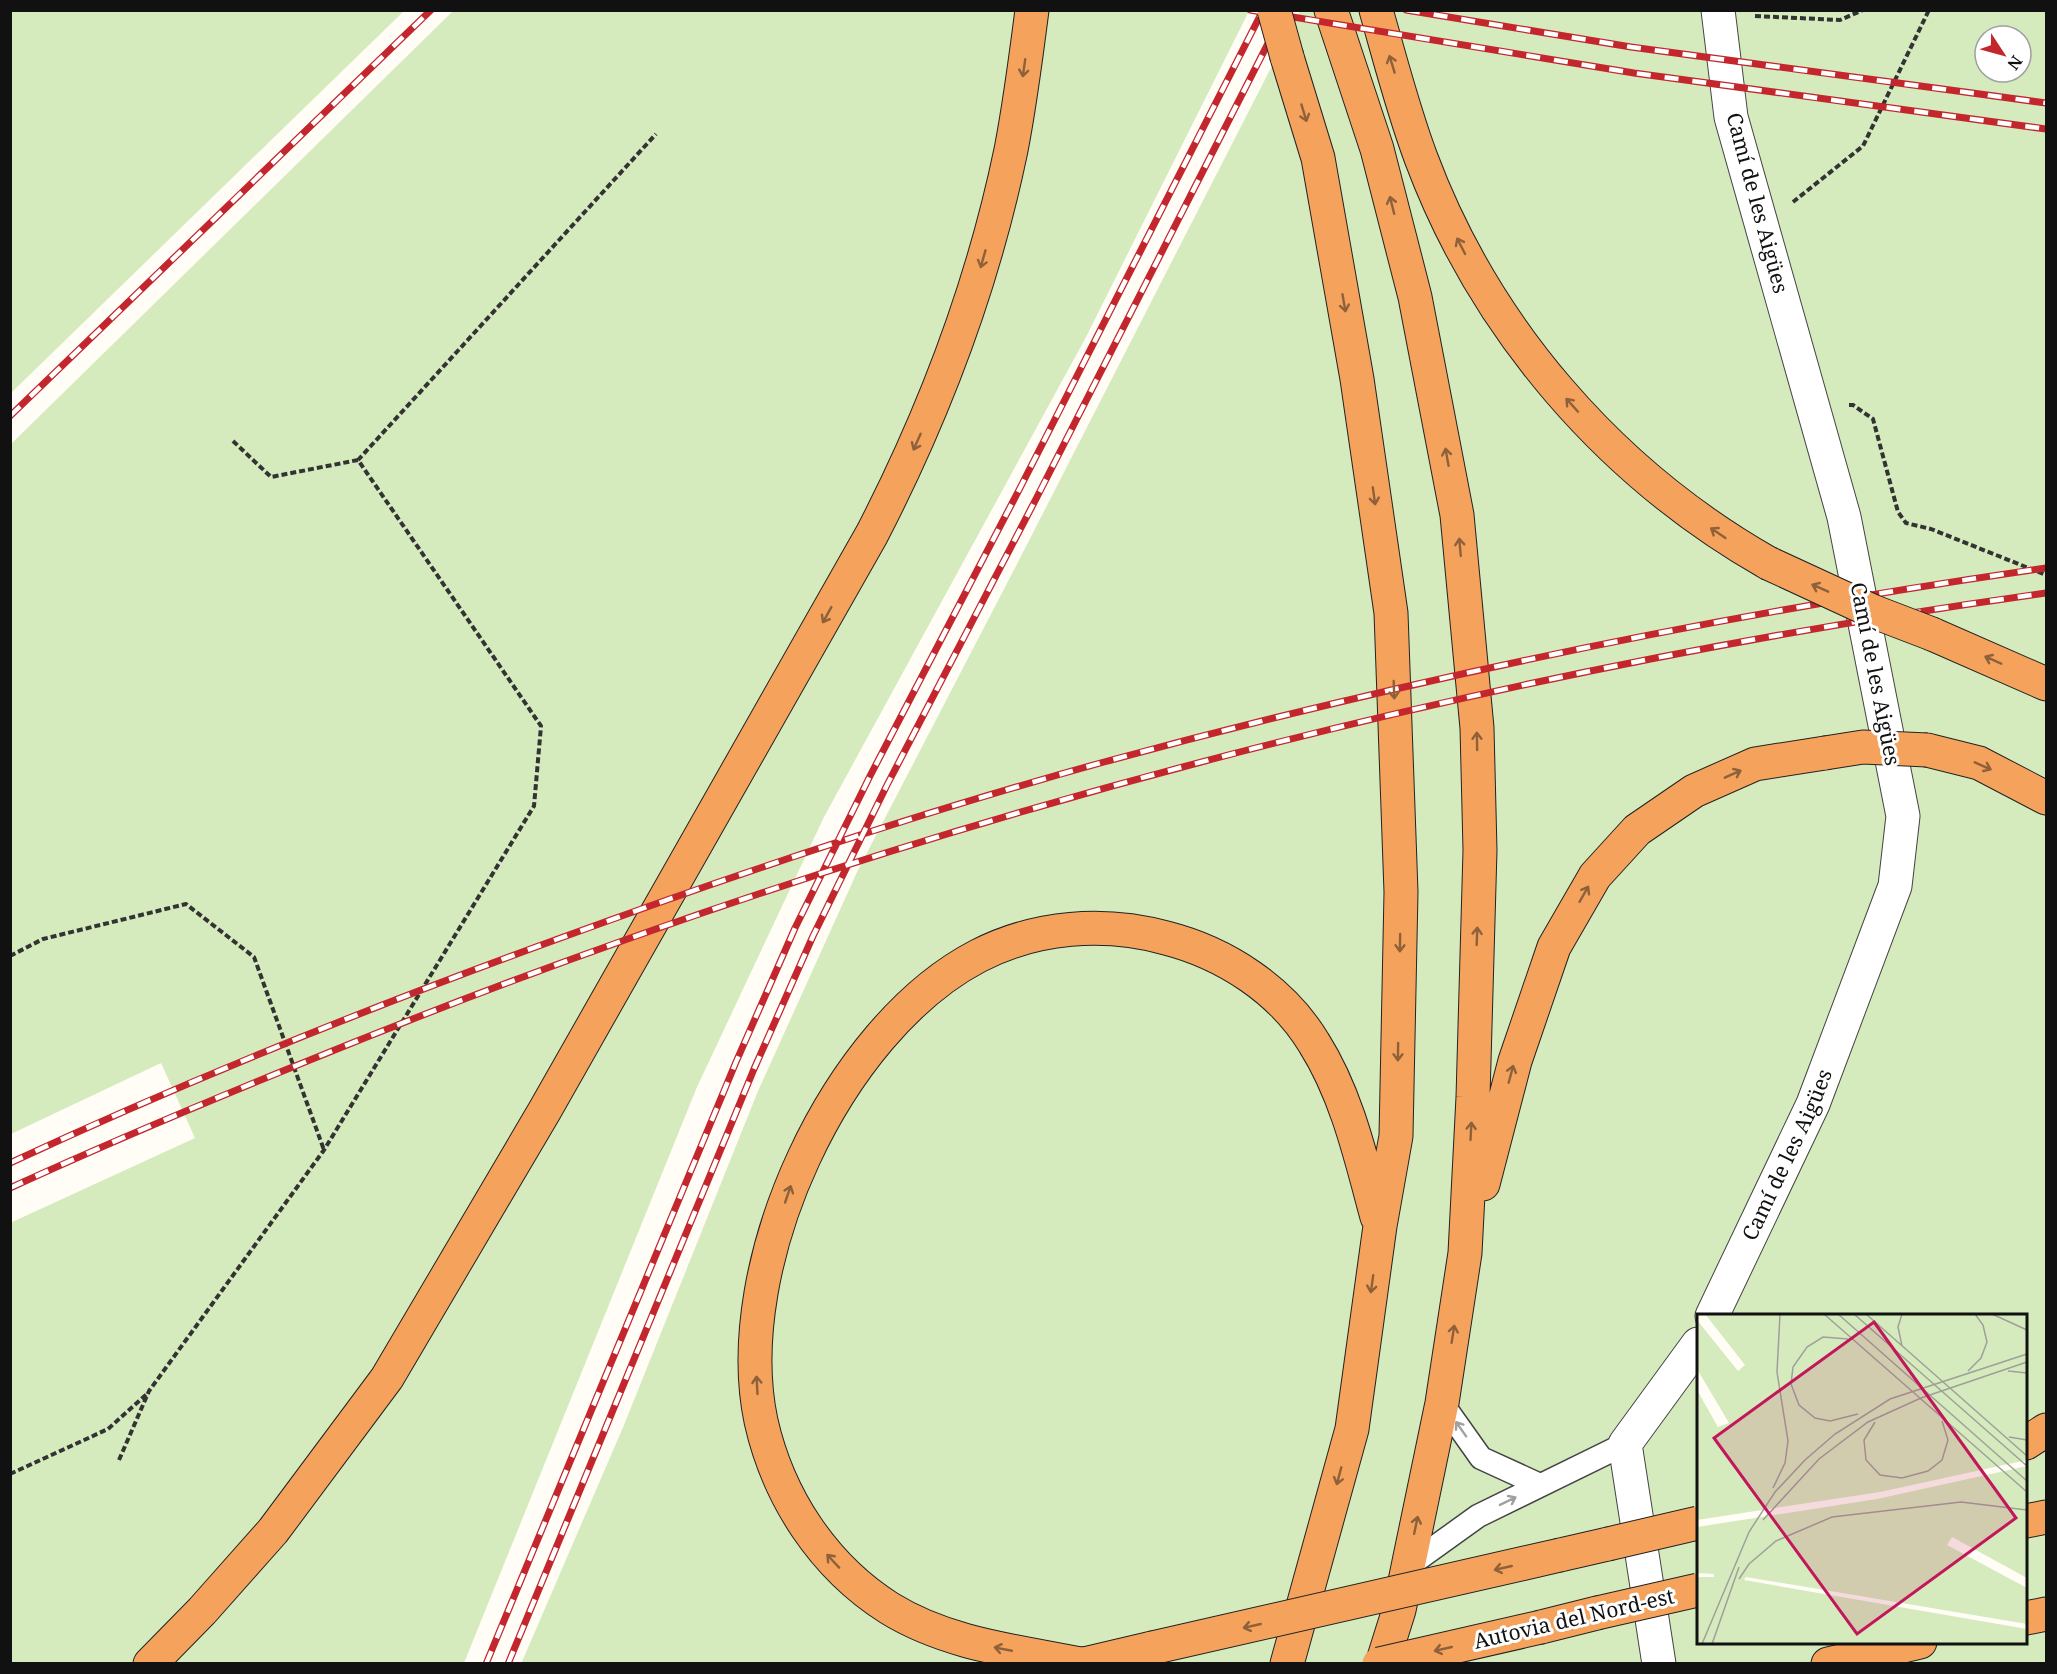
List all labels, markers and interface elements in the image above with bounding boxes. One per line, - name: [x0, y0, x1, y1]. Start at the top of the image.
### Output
- north arrow: [1973, 24, 2033, 84]
- text: N: [2002, 51, 2028, 75]
- one-way arrow: [1386, 55, 1397, 74]
- one-way arrow: [1019, 58, 1030, 78]
- one-way arrow: [1299, 103, 1310, 122]
- street label: Camí de les Aigües: [1720, 109, 1796, 296]
- one-way arrow: [1385, 196, 1397, 215]
- one-way arrow: [1454, 237, 1466, 255]
- one-way arrow: [977, 249, 988, 268]
- one-way arrow: [1338, 293, 1349, 313]
- one-way arrow: [1565, 397, 1579, 412]
- one-way arrow: [911, 433, 922, 451]
- one-way arrow: [1441, 448, 1452, 467]
- one-way arrow: [1369, 486, 1380, 505]
- one-way arrow: [1711, 527, 1727, 539]
- one-way arrow: [1454, 538, 1465, 558]
- street label: Camí de les Aigües: [1845, 580, 1907, 768]
- one-way arrow: [1811, 581, 1829, 592]
- one-way arrow: [821, 606, 833, 623]
- one-way arrow: [1984, 654, 2002, 665]
- one-way arrow: [1388, 679, 1399, 699]
- one-way arrow: [1471, 732, 1483, 752]
- one-way arrow: [1974, 761, 1992, 772]
- one-way arrow: [1723, 767, 1741, 779]
- one-way arrow: [1579, 886, 1591, 903]
- one-way arrow: [1472, 927, 1483, 947]
- one-way arrow: [1394, 932, 1405, 952]
- one-way arrow: [1392, 1041, 1403, 1061]
- one-way arrow: [1506, 1065, 1518, 1084]
- street label: Camí de les Aigües: [1735, 1065, 1838, 1245]
- one-way arrow: [1466, 1122, 1477, 1142]
- one-way arrow: [784, 1185, 795, 1204]
- one-way arrow: [1366, 1274, 1377, 1293]
- inset map: [1697, 1314, 2027, 1644]
- one-way arrow: [1447, 1325, 1458, 1344]
- one-way arrow: [752, 1376, 763, 1396]
- one-way arrow: [1455, 1422, 1467, 1438]
- one-way arrow: [1333, 1466, 1344, 1485]
- one-way arrow: [1499, 1494, 1517, 1506]
- one-way arrow: [1411, 1516, 1422, 1536]
- one-way arrow: [826, 1554, 840, 1569]
- one-way arrow: [1494, 1563, 1513, 1574]
- street label: Autovia del Nord-est: [1471, 1581, 1677, 1655]
- one-way arrow: [1243, 1620, 1262, 1632]
- one-way arrow: [993, 1643, 1013, 1654]
- one-way arrow: [1433, 1644, 1453, 1655]

